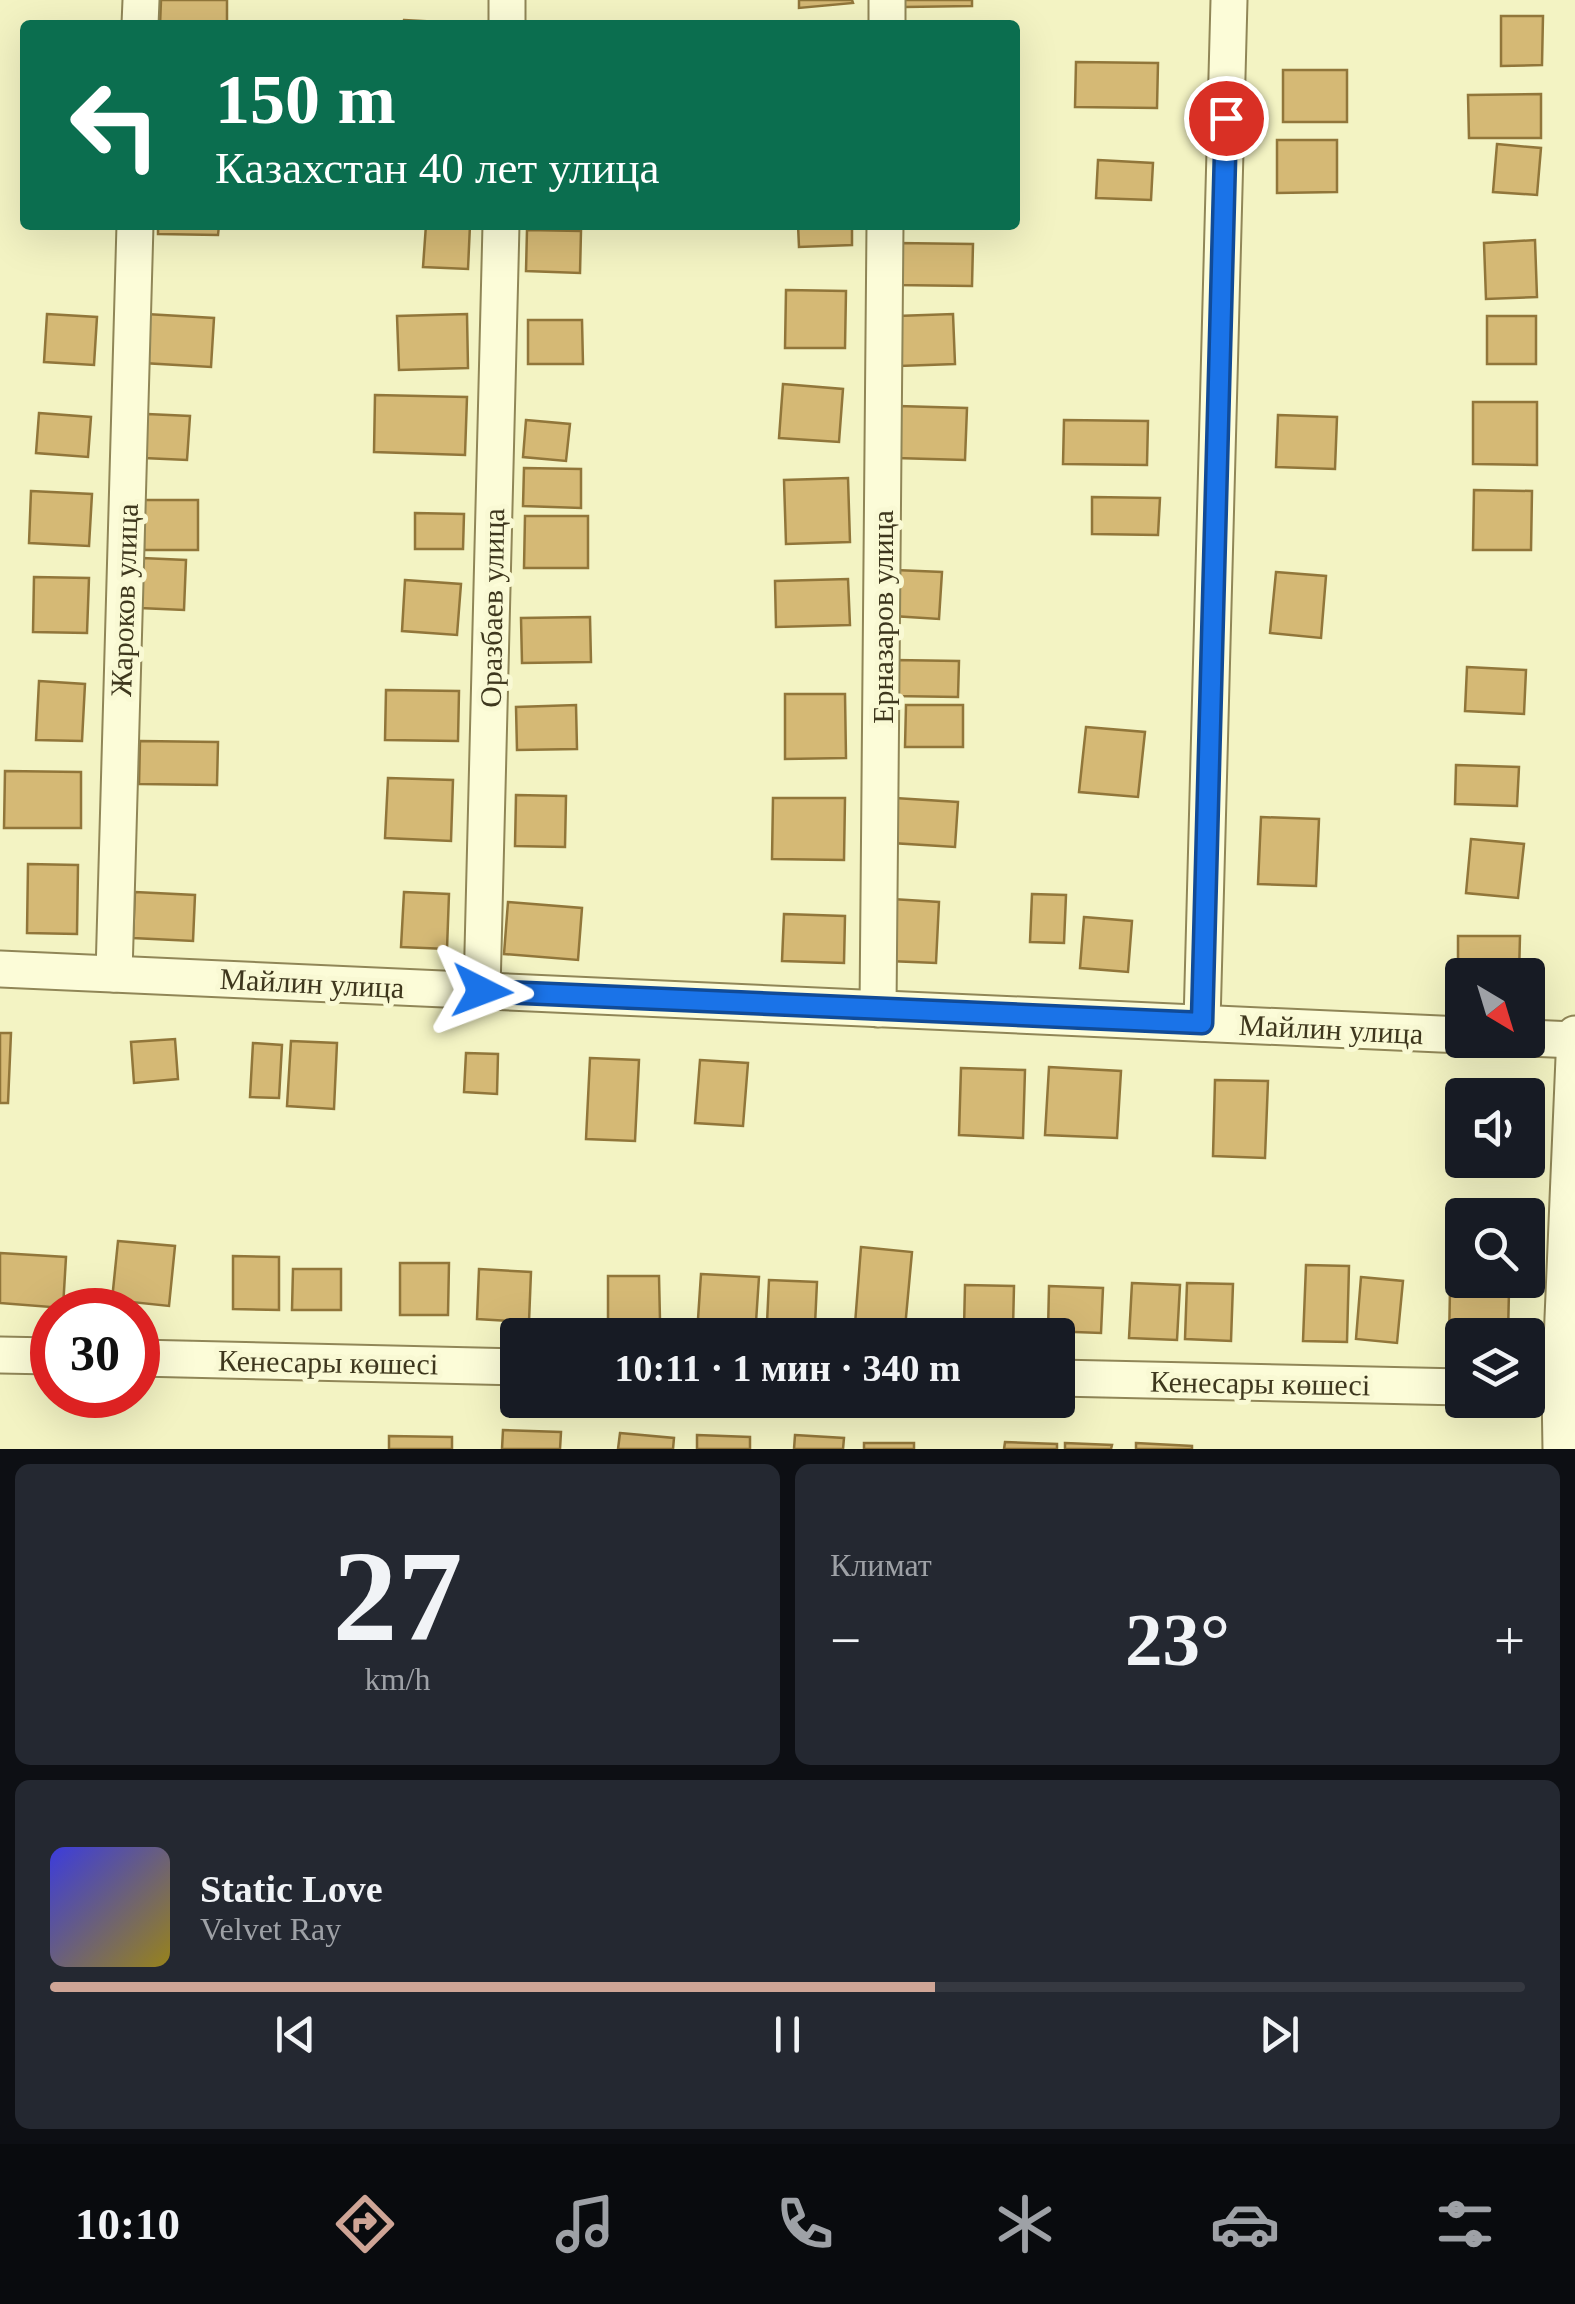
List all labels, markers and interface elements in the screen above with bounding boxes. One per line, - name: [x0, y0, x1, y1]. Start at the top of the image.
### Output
- icon: left: [50, 60, 180, 190]
- text: 150 m: [215, 61, 396, 138]
- pin: [1184, 76, 1269, 161]
- icon: arrive: [1199, 91, 1254, 146]
- text: Казахстан 40 лет улица: [215, 143, 660, 193]
- street label: Жароков улица: [104, 503, 144, 697]
- street label: Оразбаев улица: [474, 508, 510, 708]
- street label: Ерназаров улица: [866, 510, 899, 724]
- position arrow: [430, 939, 534, 1043]
- north arrow: [1445, 958, 1545, 1058]
- map controls: [1445, 958, 1545, 1418]
- street label: Майлин улица: [219, 962, 405, 1004]
- street label: Майлин улица: [1238, 1008, 1424, 1050]
- button: sound: [1445, 1078, 1545, 1178]
- button: search: [1445, 1198, 1545, 1298]
- speed limit sign: 30: [30, 1288, 160, 1418]
- button: layers: [1445, 1318, 1545, 1418]
- street label: Кенесары көшесі: [218, 1344, 438, 1380]
- text: 10:11 · 1 мин · 340 m: [614, 1347, 961, 1389]
- street label: Кенесары көшесі: [1150, 1365, 1370, 1401]
- text: 27: [333, 1524, 463, 1668]
- text: Климат: [830, 1547, 932, 1583]
- text: 23°: [1125, 1598, 1230, 1681]
- text: −: [830, 1610, 861, 1671]
- text: +: [1494, 1610, 1525, 1671]
- text: km/h: [365, 1661, 430, 1697]
- text: Static Love: [200, 1868, 383, 1910]
- text: Velvet Ray: [200, 1911, 341, 1947]
- icon: previous: [268, 2007, 323, 2062]
- icon: pause: [760, 2007, 815, 2062]
- icon: next: [1252, 2007, 1307, 2062]
- icon: directions: [330, 2189, 400, 2259]
- icon: music: [550, 2189, 620, 2259]
- icon: phone: [770, 2189, 840, 2259]
- icon: climate: [990, 2189, 1060, 2259]
- icon: car: [1210, 2189, 1280, 2259]
- icon: filters: [1430, 2189, 1500, 2259]
- text: 10:10: [75, 2199, 180, 2249]

